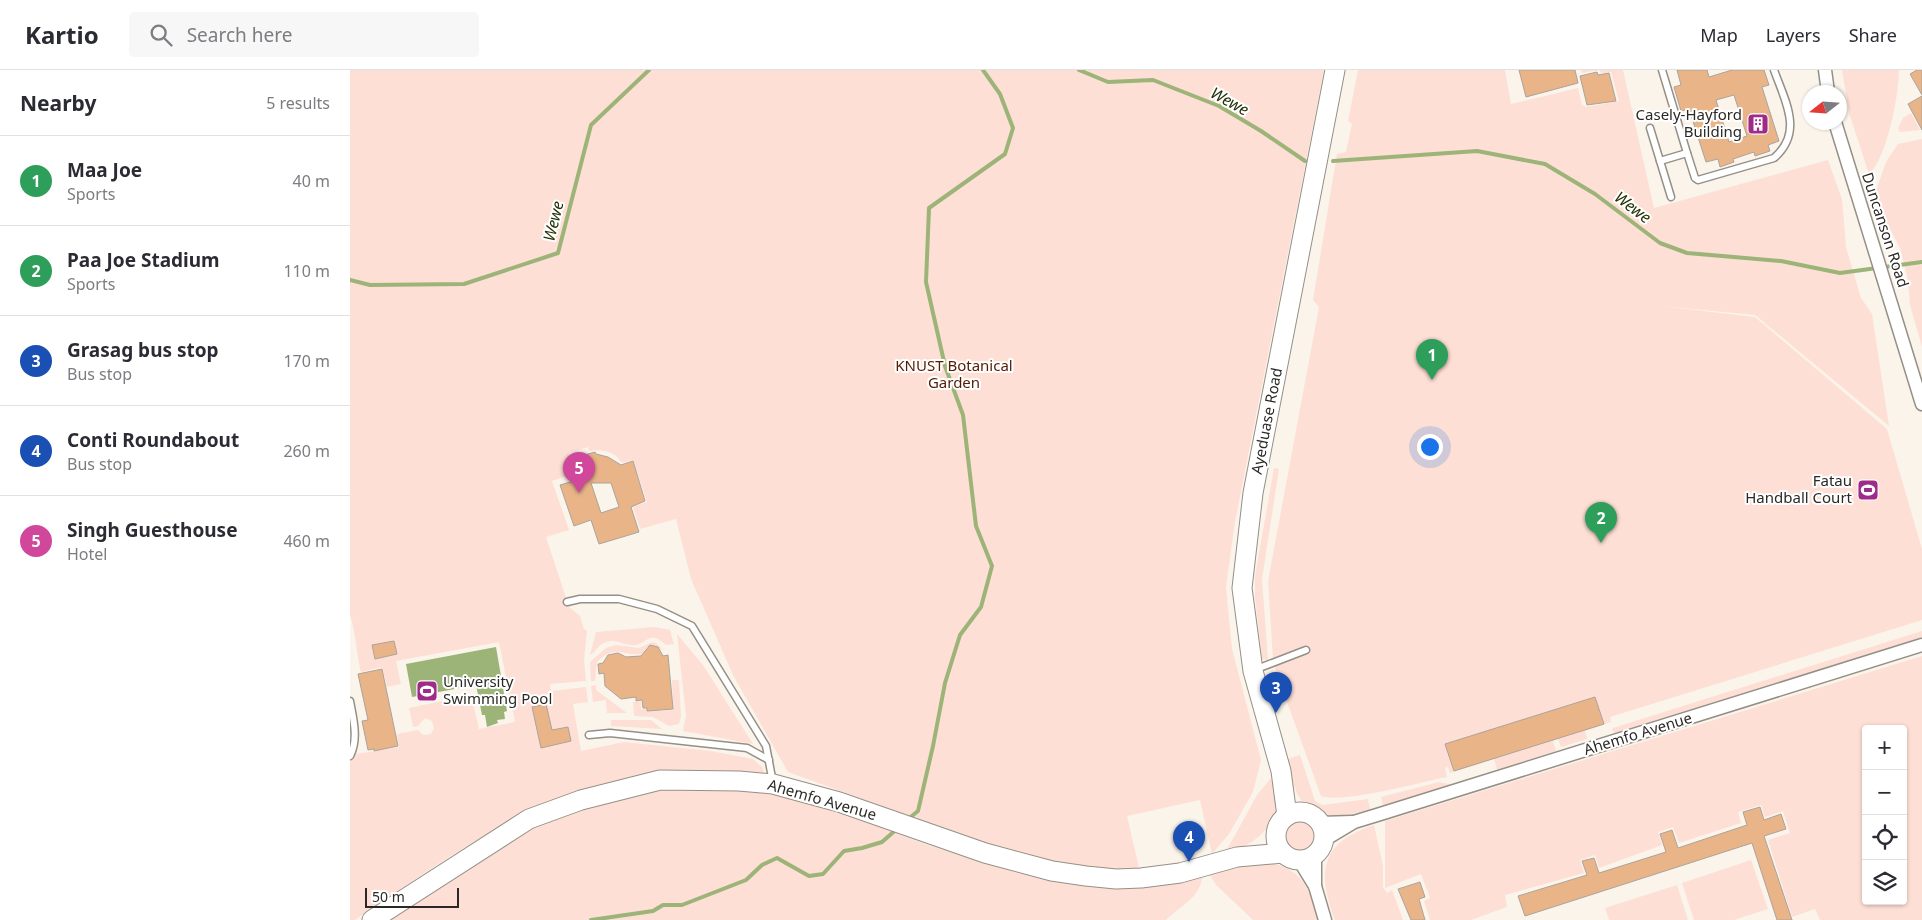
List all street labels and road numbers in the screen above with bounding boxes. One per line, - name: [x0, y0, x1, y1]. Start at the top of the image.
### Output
- street label: Duncanson Road: [1858, 170, 1914, 290]
- street label: Ayeduase Road: [1246, 366, 1286, 476]
- street label: Ahemfo Avenue: [1581, 707, 1694, 759]
- street label: Ahemfo Avenue: [766, 774, 879, 824]

